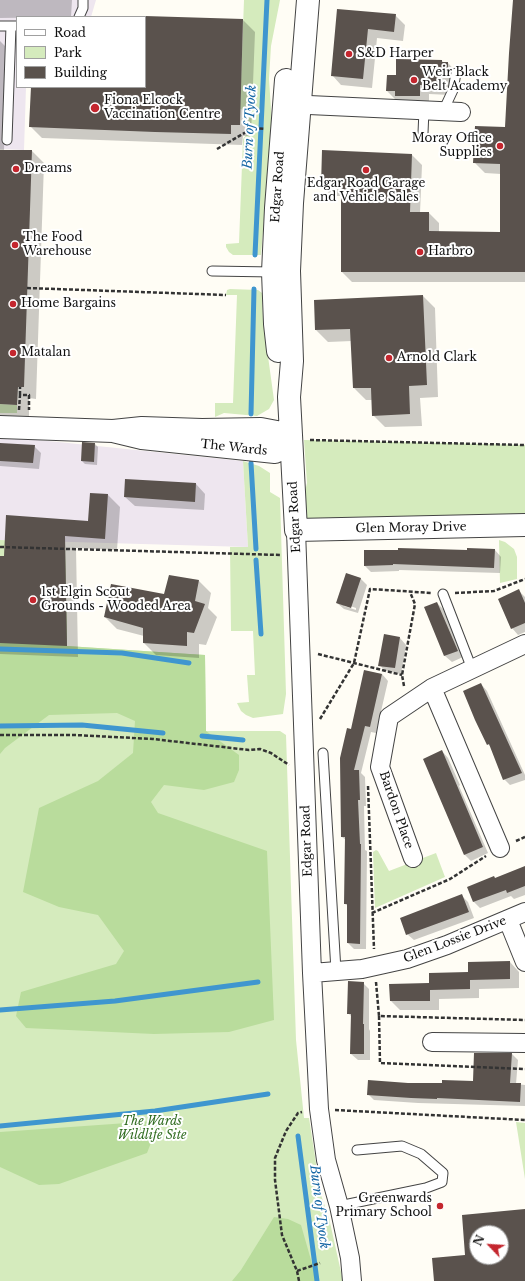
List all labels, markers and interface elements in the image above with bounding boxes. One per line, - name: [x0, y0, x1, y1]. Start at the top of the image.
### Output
- legend: [16, 16, 146, 88]
- text: Road: [54, 25, 86, 40]
- text: Park: [54, 45, 82, 60]
- place label: S&D Harper: [357, 47, 434, 61]
- marker: S&D Harper: [344, 49, 354, 59]
- text: Building: [54, 65, 107, 80]
- place label: Weir Black Belt Academy: [422, 66, 507, 94]
- marker: Weir Black Belt Academy: [409, 75, 419, 85]
- water label: Burn of Tyock: [240, 84, 260, 170]
- place label: Fiona Elcock Vaccination Centre: [104, 94, 221, 122]
- marker: Fiona Elcock Vaccination Centre: [89, 102, 101, 114]
- place label: Moray Office Supplies: [412, 132, 492, 160]
- marker: Moray Office Supplies: [495, 141, 505, 151]
- street label: Edgar Road: [268, 151, 288, 223]
- place label: Dreams: [24, 162, 72, 176]
- marker: Dreams: [11, 164, 21, 174]
- marker: Edgar Road Garage and Vehicle Sales: [361, 165, 371, 175]
- place label: Edgar Road Garage and Vehicle Sales: [307, 177, 425, 205]
- place label: The Food Warehouse: [23, 231, 92, 259]
- marker: The Food Warehouse: [10, 240, 20, 250]
- place label: Harbro: [428, 245, 473, 259]
- marker: Harbro: [415, 247, 425, 257]
- place label: Home Bargains: [21, 297, 116, 311]
- marker: Home Bargains: [8, 299, 18, 309]
- place label: Matalan: [21, 346, 71, 360]
- marker: Matalan: [8, 348, 18, 358]
- place label: Arnold Clark: [397, 351, 477, 365]
- marker: Arnold Clark: [384, 353, 394, 363]
- street label: The Wards: [200, 437, 268, 459]
- street label: Edgar Road: [286, 481, 304, 553]
- street label: Glen Moray Drive: [355, 520, 467, 536]
- place label: 1st Elgin Scout Grounds - Wooded Area: [41, 586, 191, 614]
- marker: 1st Elgin Scout Grounds - Wooded Area: [28, 595, 38, 605]
- street label: Bardon Place: [376, 769, 416, 851]
- street label: Edgar Road: [299, 805, 315, 877]
- street label: Glen Lossie Drive: [401, 914, 509, 966]
- park label: The Wards Wildlife Site: [117, 1115, 187, 1143]
- water label: Burn of Tyock: [306, 1164, 332, 1250]
- place label: Greenwards Primary School: [336, 1192, 432, 1220]
- marker: Greenwards Primary School: [435, 1201, 445, 1211]
- north arrow: [469, 1225, 509, 1265]
- text: N: [471, 1233, 488, 1248]

